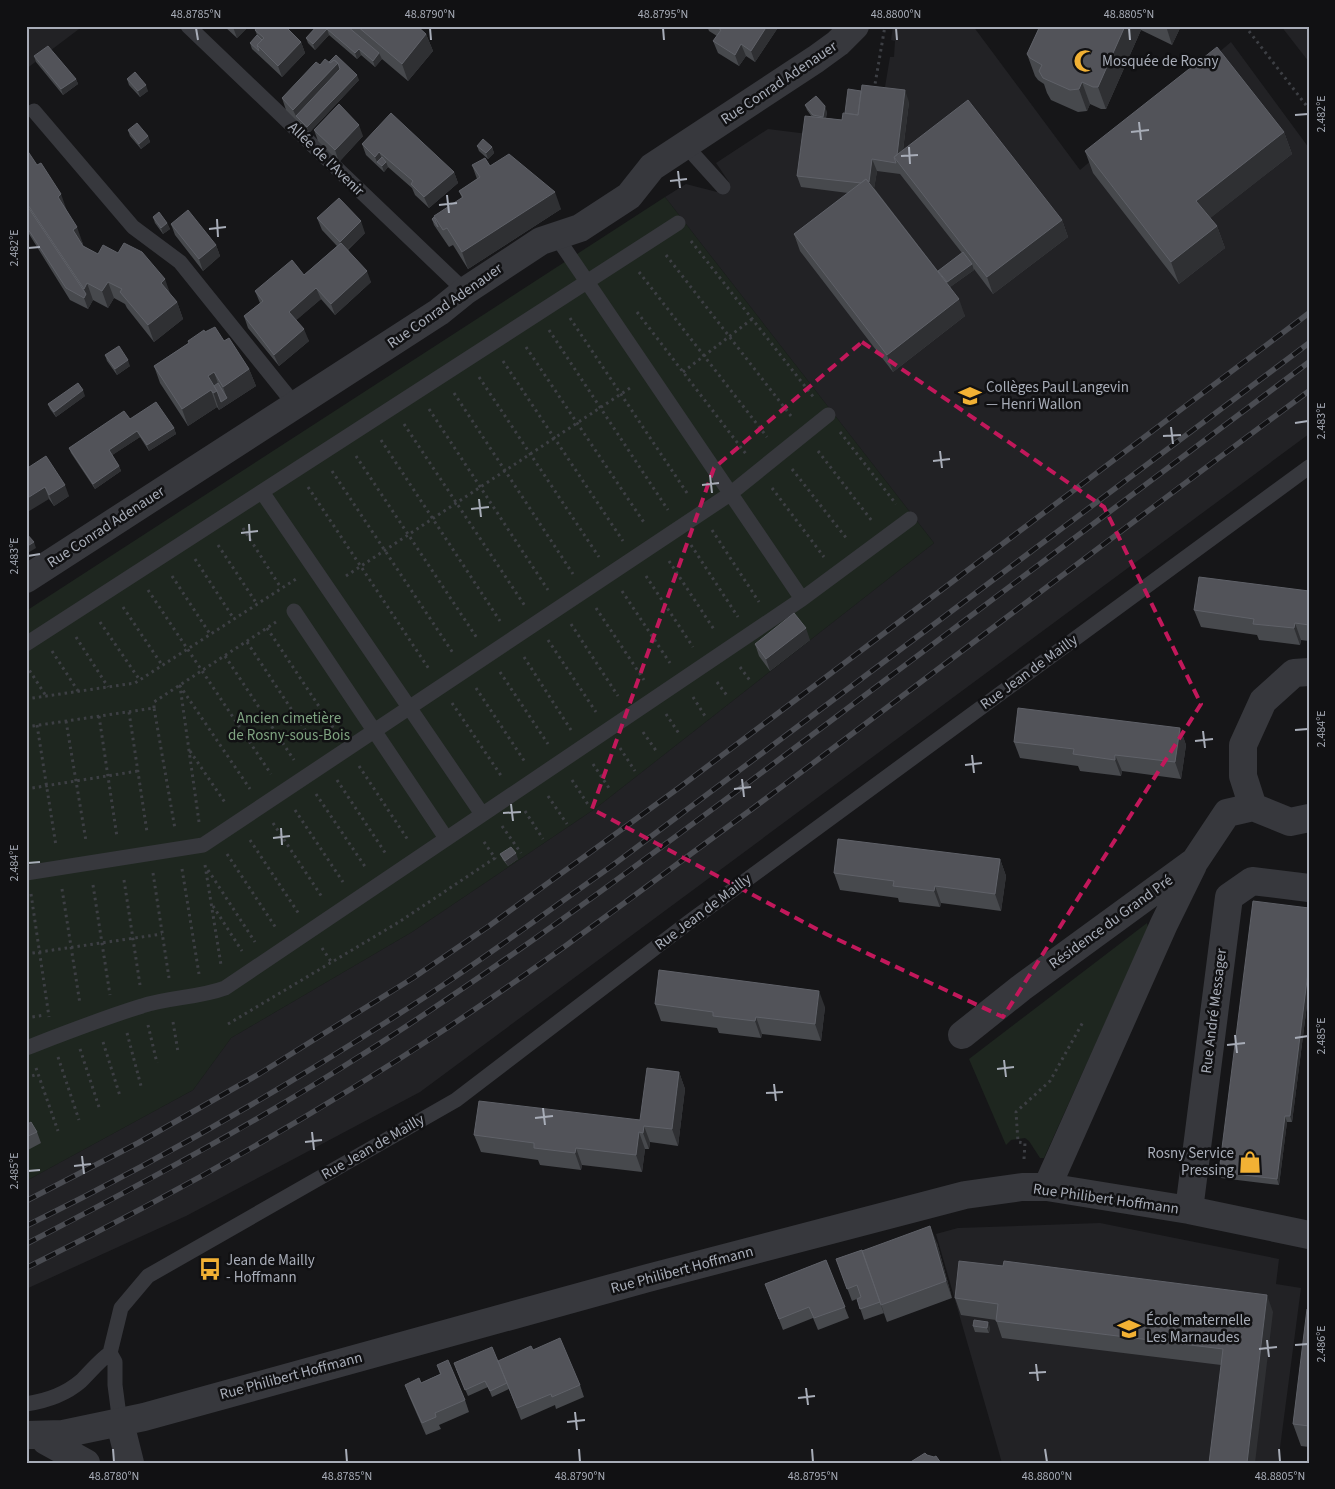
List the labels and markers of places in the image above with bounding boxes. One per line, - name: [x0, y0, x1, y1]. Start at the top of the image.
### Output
- mosque icon: Mosquée de Rosny: [1072, 48, 1098, 74]
- place label: Mosquée de Rosny: [1102, 51, 1218, 72]
- place label: Collèges Paul Langevin — Henri Wallon: [986, 377, 1129, 415]
- school or university icon: Collèges Paul Langevin — Henri Wallon: [957, 383, 983, 409]
- place label: Rosny Service Pressing: [1147, 1143, 1234, 1181]
- shop icon: Rosny Service Pressing: [1237, 1149, 1263, 1175]
- place label: Jean de Mailly - Hoffmann: [226, 1250, 315, 1288]
- bus stop icon: Jean de Mailly - Hoffmann: [197, 1256, 223, 1282]
- place label: École maternelle Les Marnaudes: [1146, 1310, 1251, 1348]
- school or university icon: École maternelle Les Marnaudes: [1116, 1316, 1142, 1342]

